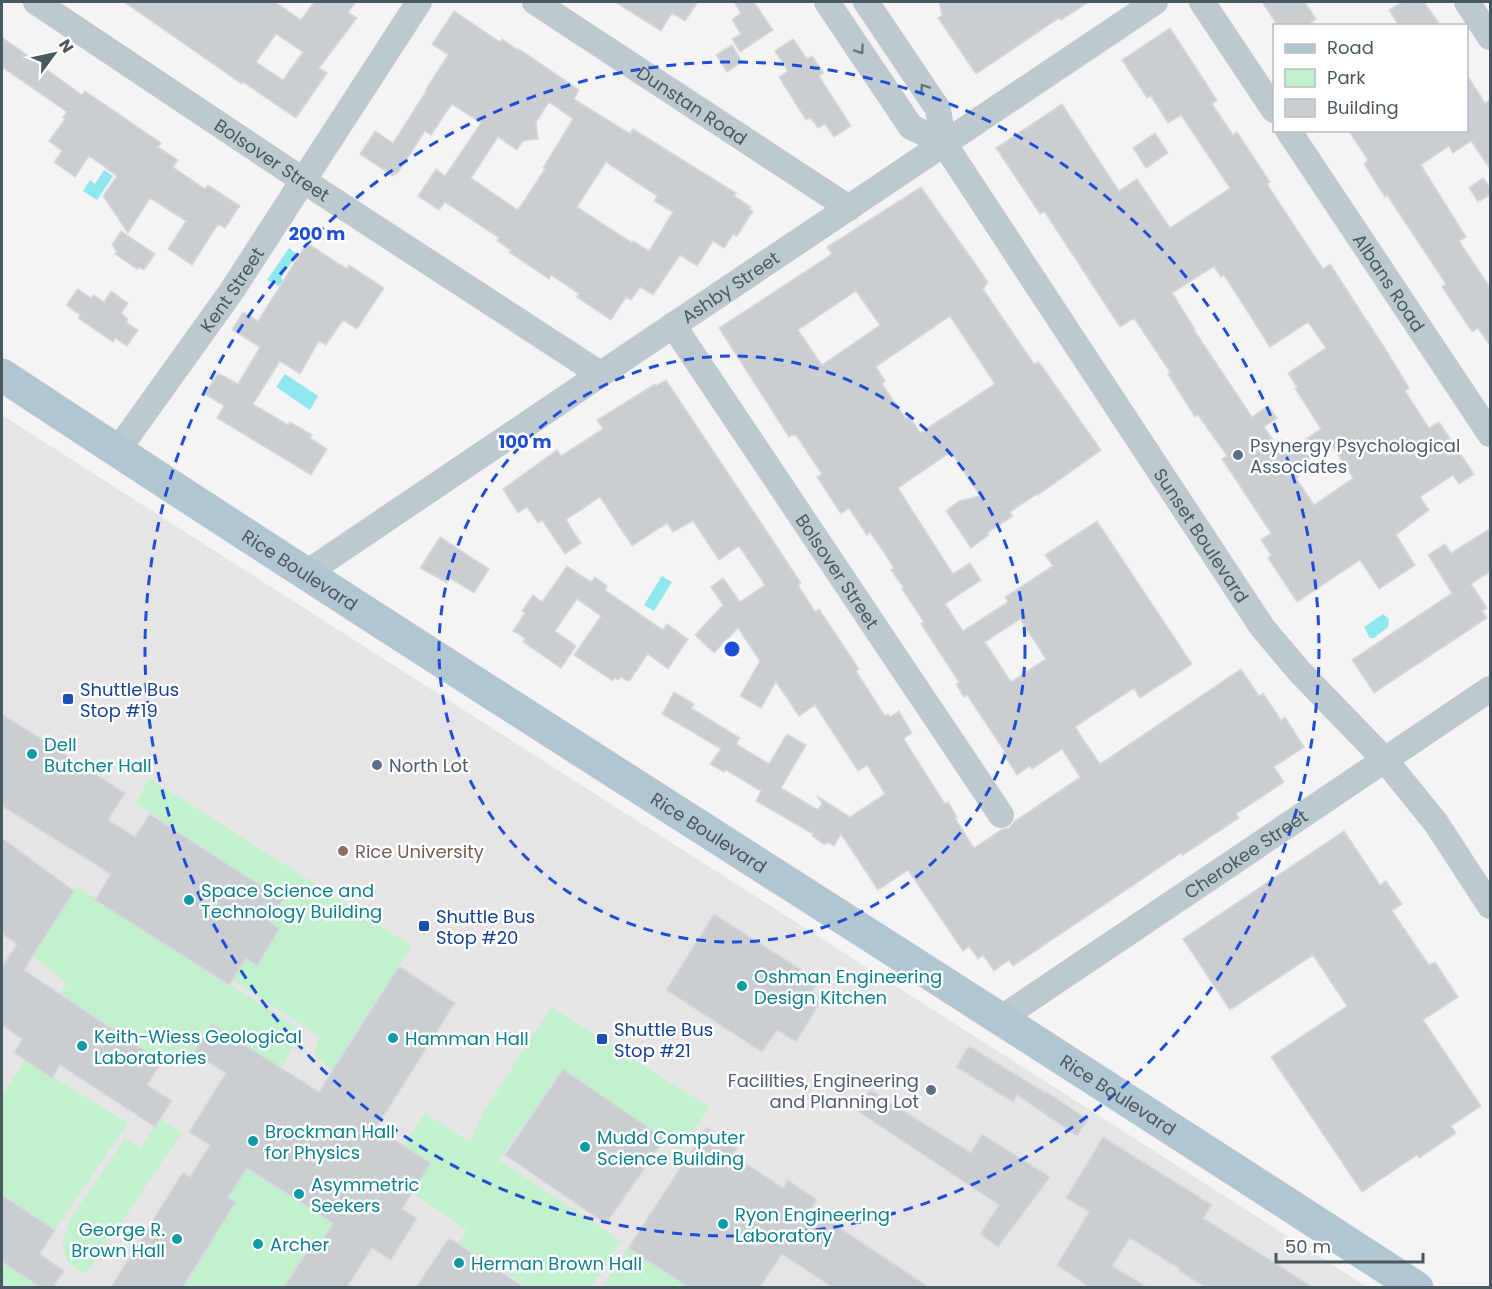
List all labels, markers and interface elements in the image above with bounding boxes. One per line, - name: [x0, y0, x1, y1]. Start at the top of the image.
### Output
- north arrow: [24, 24, 84, 84]
- legend: [1273, 24, 1468, 132]
- text: N: [53, 35, 79, 57]
- text: Road: [1327, 35, 1374, 60]
- one-way arrow: [852, 44, 864, 54]
- street label: Dunstan Road: [632, 60, 752, 150]
- text: Park: [1327, 65, 1366, 90]
- one-way arrow: [920, 84, 931, 95]
- text: Building: [1327, 95, 1399, 120]
- street label: Bolsover Street: [210, 112, 335, 207]
- text: 200 m: [289, 221, 345, 246]
- street label: Albans Road: [1347, 228, 1431, 337]
- street label: Kent Street: [194, 242, 269, 337]
- street label: Ashby Street: [676, 245, 784, 329]
- text: 100 m: [498, 429, 552, 454]
- place label: Psynergy Psychological Associates: [1250, 433, 1460, 479]
- marker: Psynergy Psychological Associates: [1231, 448, 1245, 462]
- street label: Sunset Boulevard: [1148, 463, 1255, 607]
- street label: Bolsover Street: [790, 509, 885, 633]
- street label: Rice Boulevard: [237, 523, 363, 616]
- centre of rings: [722, 639, 742, 659]
- place label: Shuttle Bus Stop #19: [80, 677, 179, 723]
- marker: Shuttle Bus Stop #19: [61, 692, 75, 706]
- place label: Dell Butcher Hall: [44, 732, 152, 778]
- marker: Dell Butcher Hall: [25, 747, 39, 761]
- place label: North Lot: [389, 753, 469, 778]
- marker: North Lot: [370, 758, 384, 772]
- street label: Rice Boulevard: [646, 786, 772, 879]
- street label: Cherokee Street: [1179, 803, 1312, 904]
- place label: Rice University: [355, 839, 484, 864]
- marker: Rice University: [336, 844, 350, 858]
- place label: Space Science and Technology Building: [201, 878, 382, 924]
- marker: Space Science and Technology Building: [182, 893, 196, 907]
- place label: Shuttle Bus Stop #20: [436, 904, 535, 950]
- marker: Shuttle Bus Stop #20: [417, 919, 431, 933]
- place label: Oshman Engineering Design Kitchen: [754, 964, 942, 1010]
- marker: Oshman Engineering Design Kitchen: [735, 979, 749, 993]
- place label: Shuttle Bus Stop #21: [614, 1017, 713, 1063]
- place label: Keith-Wiess Geological Laboratories: [94, 1024, 302, 1070]
- place label: Hamman Hall: [405, 1026, 529, 1051]
- marker: Hamman Hall: [386, 1031, 400, 1045]
- marker: Shuttle Bus Stop #21: [595, 1032, 609, 1046]
- marker: Keith-Wiess Geological Laboratories: [75, 1039, 89, 1053]
- street label: Rice Boulevard: [1055, 1048, 1181, 1141]
- place label: Facilities, Engineering and Planning Lot: [728, 1068, 919, 1114]
- marker: Facilities, Engineering and Planning Lot: [924, 1083, 938, 1097]
- place label: Brockman Hall for Physics: [265, 1119, 395, 1165]
- place label: Mudd Computer Science Building: [597, 1125, 746, 1171]
- marker: Brockman Hall for Physics: [246, 1134, 260, 1148]
- marker: Mudd Computer Science Building: [578, 1140, 592, 1154]
- place label: Asymmetric Seekers: [311, 1172, 420, 1218]
- marker: Asymmetric Seekers: [292, 1187, 306, 1201]
- place label: Ryon Engineering Laboratory: [735, 1202, 890, 1248]
- place label: George R. Brown Hall: [71, 1217, 165, 1263]
- marker: Ryon Engineering Laboratory: [716, 1217, 730, 1231]
- scale bar: [1276, 1226, 1423, 1264]
- marker: George R. Brown Hall: [170, 1232, 184, 1246]
- place label: Archer: [270, 1232, 329, 1257]
- text: 50 m: [1285, 1234, 1331, 1259]
- marker: Archer: [251, 1237, 265, 1251]
- place label: Herman Brown Hall: [471, 1251, 642, 1276]
- marker: Herman Brown Hall: [452, 1256, 466, 1270]

